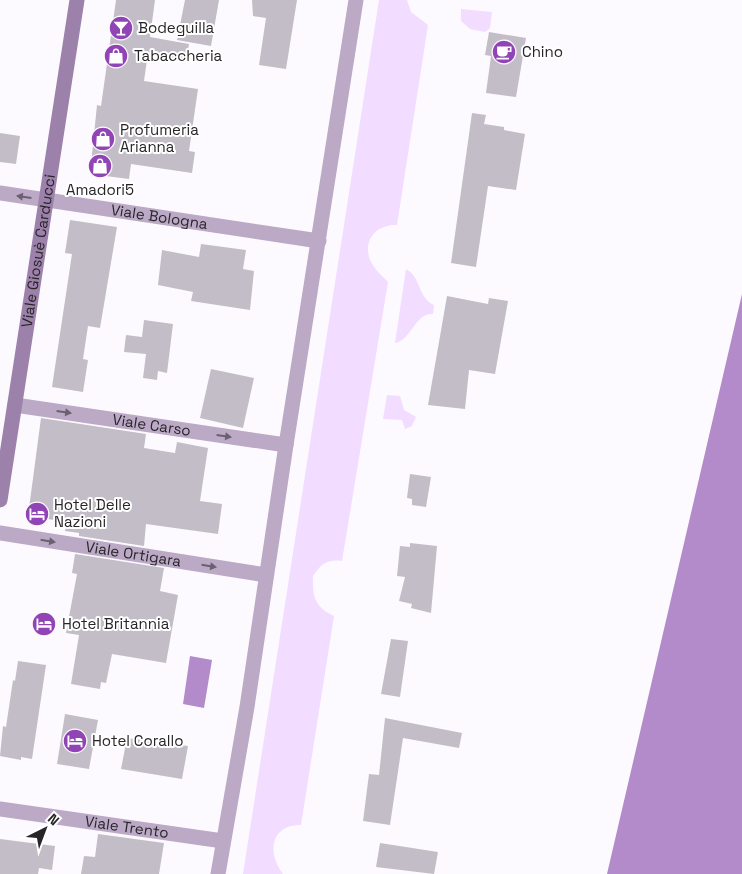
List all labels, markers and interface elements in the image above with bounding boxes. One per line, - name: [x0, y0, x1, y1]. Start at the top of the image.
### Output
- bar icon: Bodeguilla: [108, 15, 134, 41]
- place label: Bodeguilla: [138, 18, 215, 37]
- cafe icon: Chino: [491, 39, 517, 65]
- place label: Chino: [522, 42, 563, 61]
- shop icon: Tabaccheria: [103, 43, 129, 69]
- place label: Tabaccheria: [134, 46, 223, 65]
- place label: Profumeria Arianna: [120, 120, 199, 156]
- shop icon: Profumeria Arianna: [90, 126, 116, 152]
- shop icon: Amadori5: [87, 153, 113, 179]
- street label: Viale Giosuè Carducci: [17, 173, 59, 329]
- place label: Amadori5: [66, 180, 134, 199]
- one-way arrow: [15, 193, 31, 201]
- street label: Viale Bologna: [110, 200, 209, 233]
- one-way arrow: [56, 408, 72, 416]
- street label: Viale Carso: [111, 409, 192, 440]
- one-way arrow: [217, 432, 233, 440]
- place label: Hotel Delle Nazioni: [54, 495, 131, 531]
- hotel icon: Hotel Delle Nazioni: [24, 501, 50, 527]
- one-way arrow: [40, 537, 56, 545]
- street label: Viale Ortigara: [84, 537, 183, 571]
- one-way arrow: [201, 562, 217, 570]
- hotel icon: Hotel Britannia: [31, 611, 57, 637]
- place label: Hotel Britannia: [62, 614, 170, 633]
- hotel icon: Hotel Corallo: [62, 728, 88, 754]
- place label: Hotel Corallo: [92, 731, 183, 750]
- north arrow: [20, 804, 70, 854]
- text: N: [44, 810, 63, 829]
- street label: Viale Trento: [84, 811, 170, 842]

